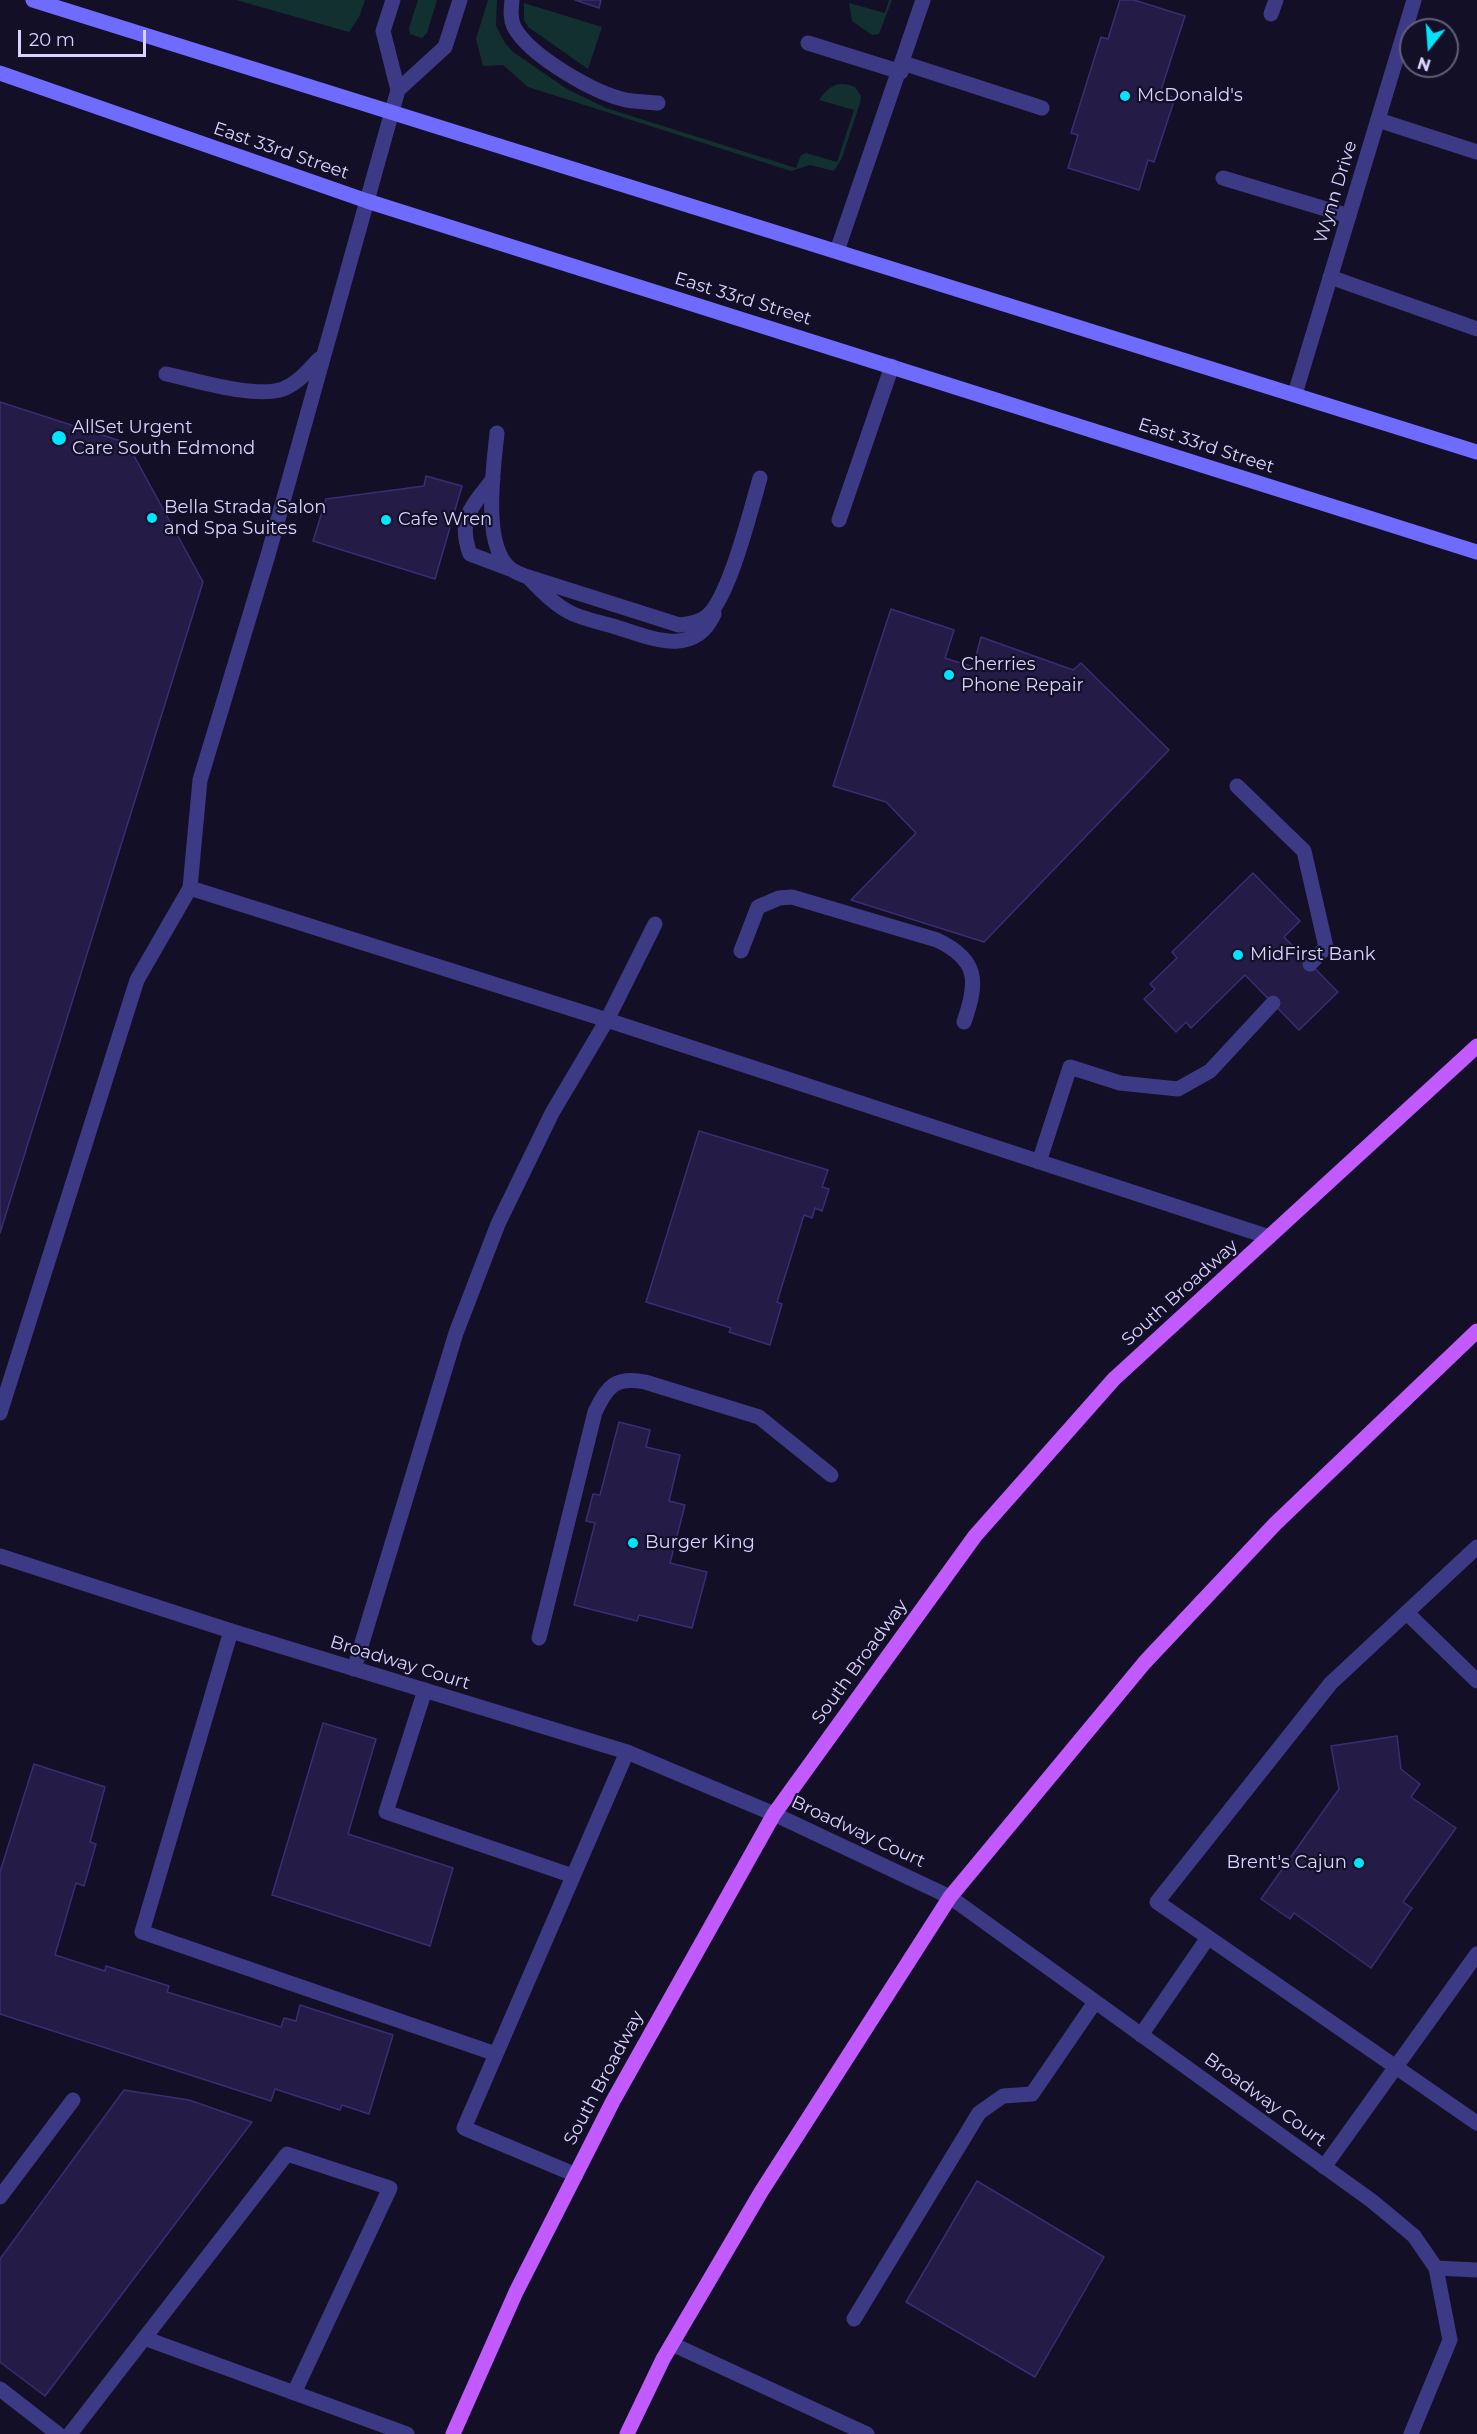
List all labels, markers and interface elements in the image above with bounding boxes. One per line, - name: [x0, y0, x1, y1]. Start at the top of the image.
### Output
- scale bar: [21, 18, 148, 56]
- north arrow: [1399, 18, 1459, 78]
- text: 20 m: [29, 29, 75, 51]
- text: N: [1415, 53, 1433, 75]
- place label: McDonald's: [1137, 85, 1243, 107]
- marker: McDonald's: [1118, 89, 1132, 103]
- street label: East 33rd Street: [210, 118, 352, 184]
- street label: Wynn Drive: [1310, 138, 1362, 246]
- street label: East 33rd Street: [672, 268, 814, 330]
- street label: East 33rd Street: [1135, 414, 1277, 478]
- place label: AllSet Urgent Care South Edmond: [72, 417, 255, 460]
- marker: AllSet Urgent Care South Edmond: [50, 429, 68, 447]
- place label: Bella Strada Salon and Spa Suites: [164, 497, 326, 540]
- place label: Cafe Wren: [398, 509, 492, 531]
- marker: Bella Strada Salon and Spa Suites: [145, 511, 159, 525]
- marker: Cafe Wren: [379, 513, 393, 527]
- place label: Cherries Phone Repair: [961, 654, 1084, 696]
- marker: Cherries Phone Repair: [942, 668, 956, 682]
- place label: MidFirst Bank: [1250, 944, 1376, 966]
- marker: MidFirst Bank: [1231, 948, 1245, 962]
- street label: South Broadway: [1118, 1235, 1242, 1351]
- place label: Burger King: [645, 1532, 755, 1554]
- marker: Burger King: [626, 1536, 640, 1550]
- street label: South Broadway: [808, 1595, 912, 1729]
- street label: Broadway Court: [327, 1631, 473, 1695]
- street label: Broadway Court: [788, 1791, 928, 1873]
- place label: Brent's Cajun: [1227, 1852, 1347, 1874]
- marker: Brent's Cajun: [1352, 1856, 1366, 1870]
- street label: South Broadway: [560, 2007, 648, 2149]
- street label: Broadway Court: [1200, 2049, 1330, 2151]

